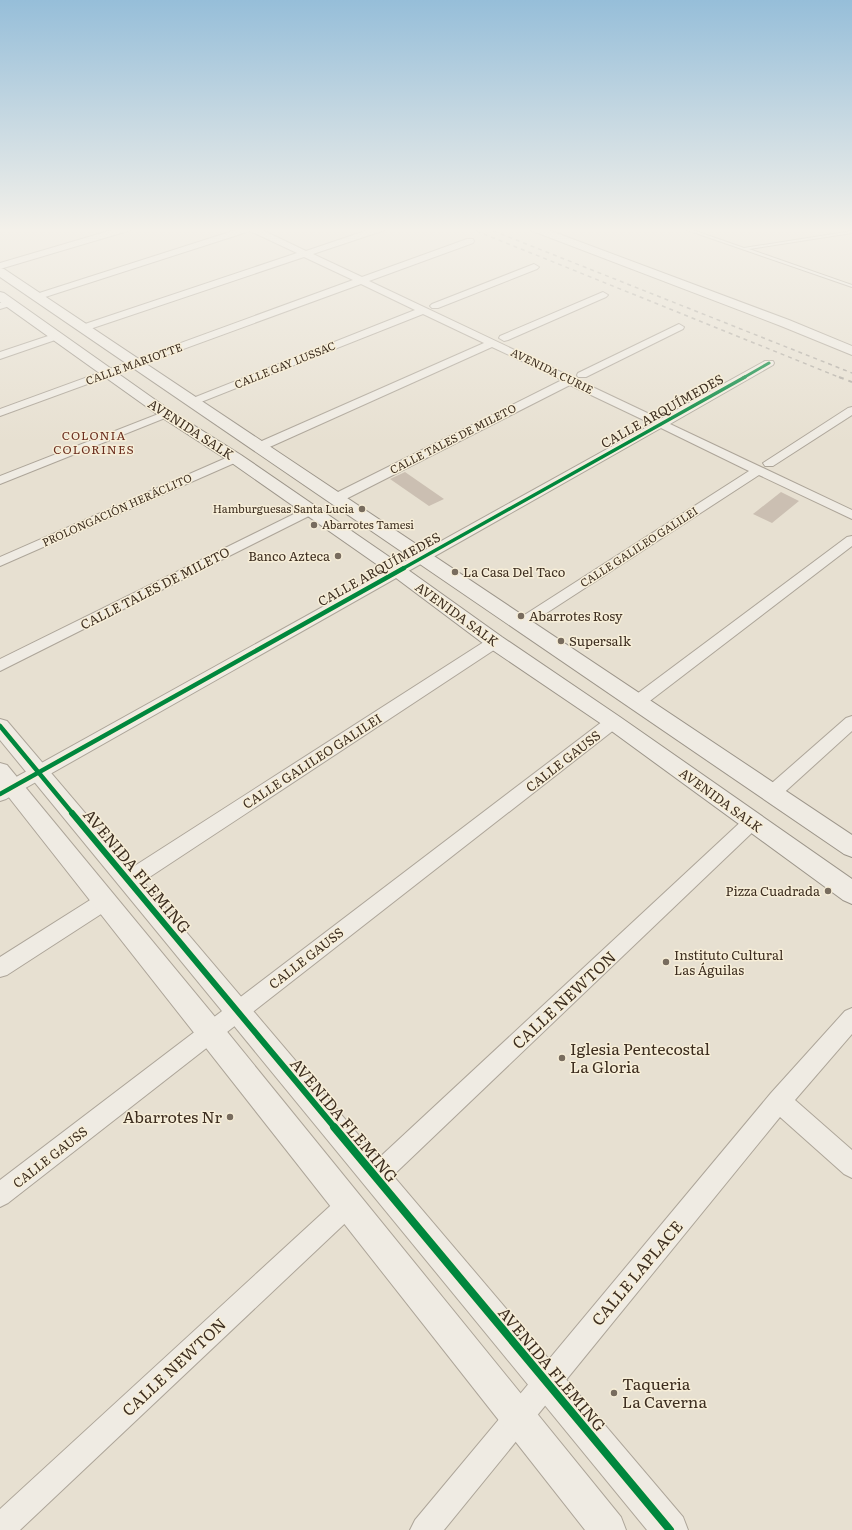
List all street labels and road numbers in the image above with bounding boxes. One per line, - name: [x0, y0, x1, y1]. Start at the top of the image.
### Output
- street label: CALLE GAY LUSSAC: [232, 336, 338, 392]
- street label: CALLE MARIOTTE: [83, 338, 184, 388]
- street label: AVENIDA CURIE: [509, 343, 596, 397]
- street label: CALLE ARQUÍMEDES: [597, 369, 727, 452]
- street label: AVENIDA SALK: [145, 394, 238, 464]
- street label: CALLE TALES DE MILETO: [387, 399, 518, 477]
- street label: PROLONGACIÓN HERÁCLITO: [39, 469, 194, 549]
- street label: CALLE GALILEO GALILEI: [576, 502, 701, 590]
- street label: CALLE ARQUÍMEDES: [314, 527, 444, 610]
- street label: CALLE TALES DE MILETO: [77, 542, 233, 634]
- street label: AVENIDA SALK: [412, 577, 503, 650]
- street label: CALLE GALILEO GALILEI: [238, 708, 385, 813]
- street label: CALLE GAUSS: [521, 725, 604, 796]
- street label: AVENIDA SALK: [676, 763, 767, 836]
- street label: AVENIDA FLEMING: [78, 803, 197, 938]
- street label: CALLE GAUSS: [264, 922, 347, 993]
- street label: CALLE NEWTON: [506, 945, 621, 1054]
- street label: AVENIDA FLEMING: [285, 1052, 404, 1187]
- street label: CALLE GAUSS: [8, 1121, 91, 1192]
- street label: CALLE LAPLACE: [585, 1214, 688, 1330]
- street label: AVENIDA FLEMING: [493, 1301, 612, 1436]
- street label: CALLE NEWTON: [116, 1312, 231, 1421]

